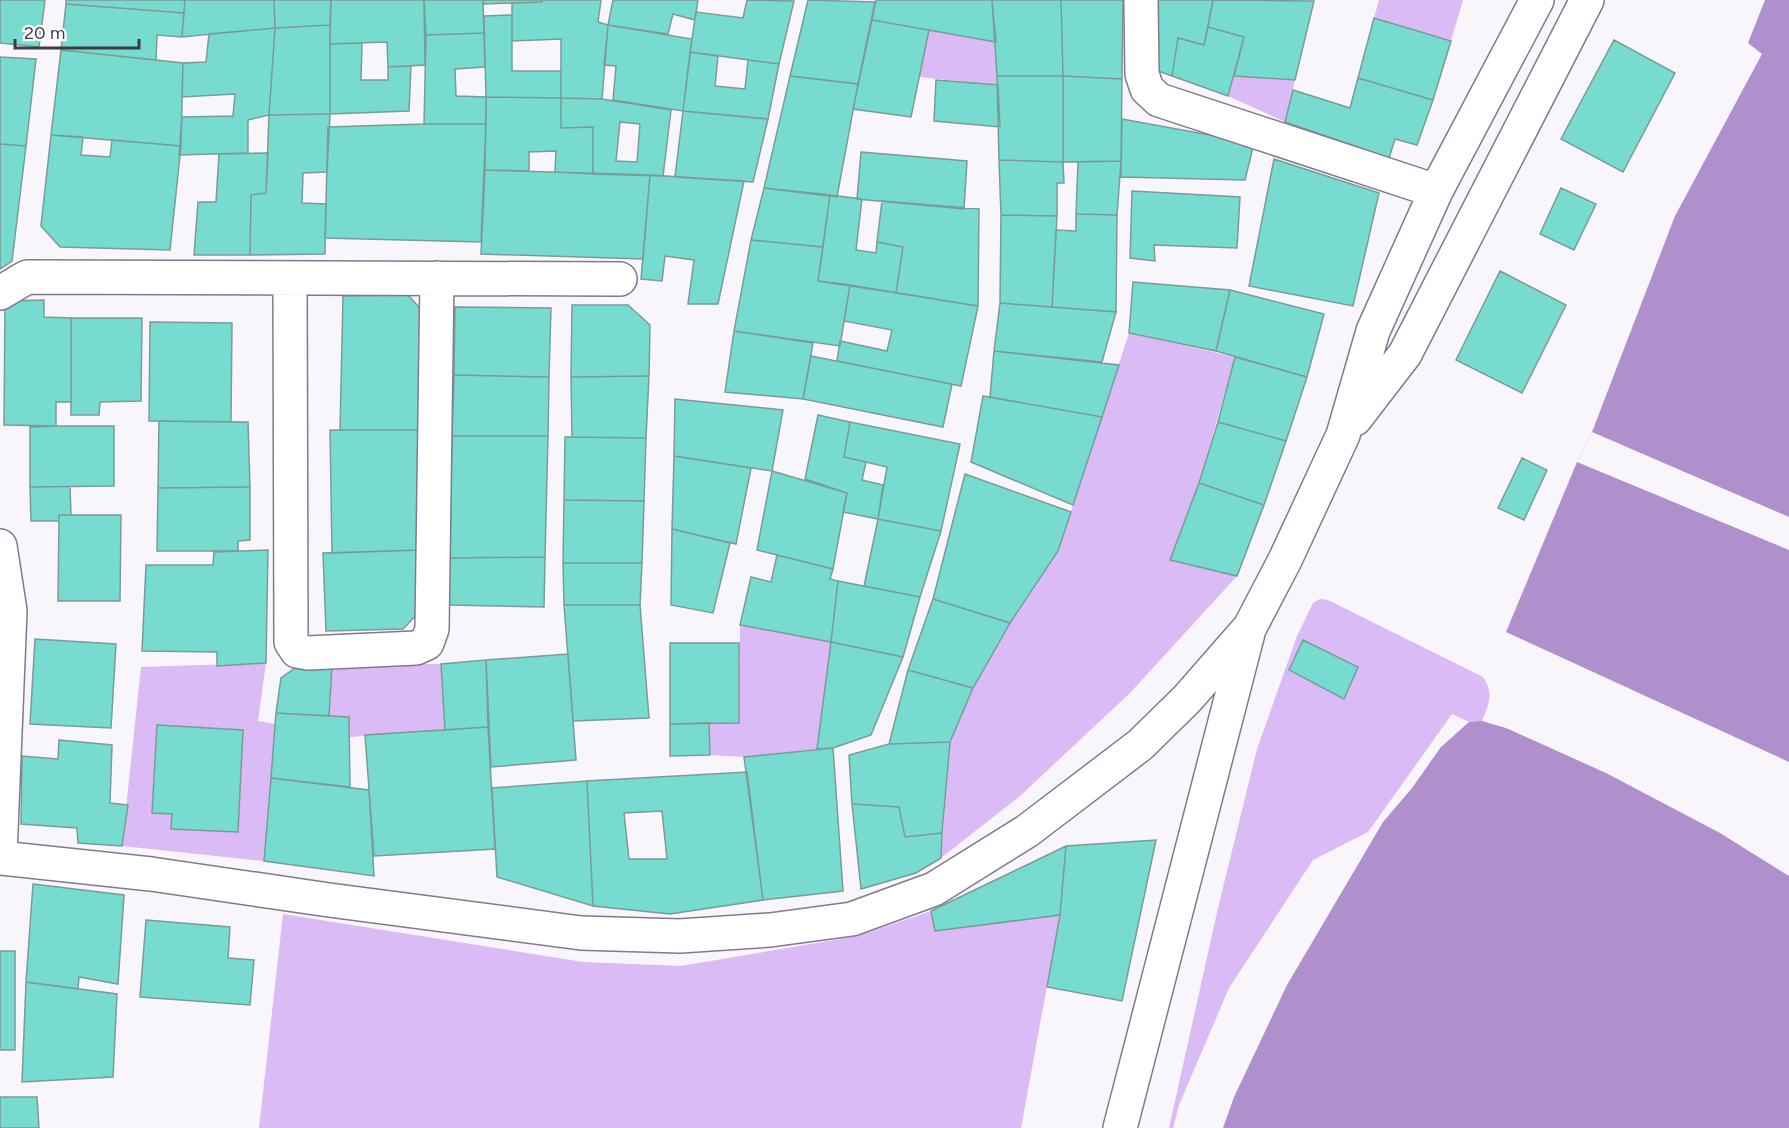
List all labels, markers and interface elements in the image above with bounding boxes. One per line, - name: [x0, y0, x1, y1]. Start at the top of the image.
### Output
- scale bar: [15, 12, 140, 50]
- text: 20 m: [24, 22, 65, 44]

